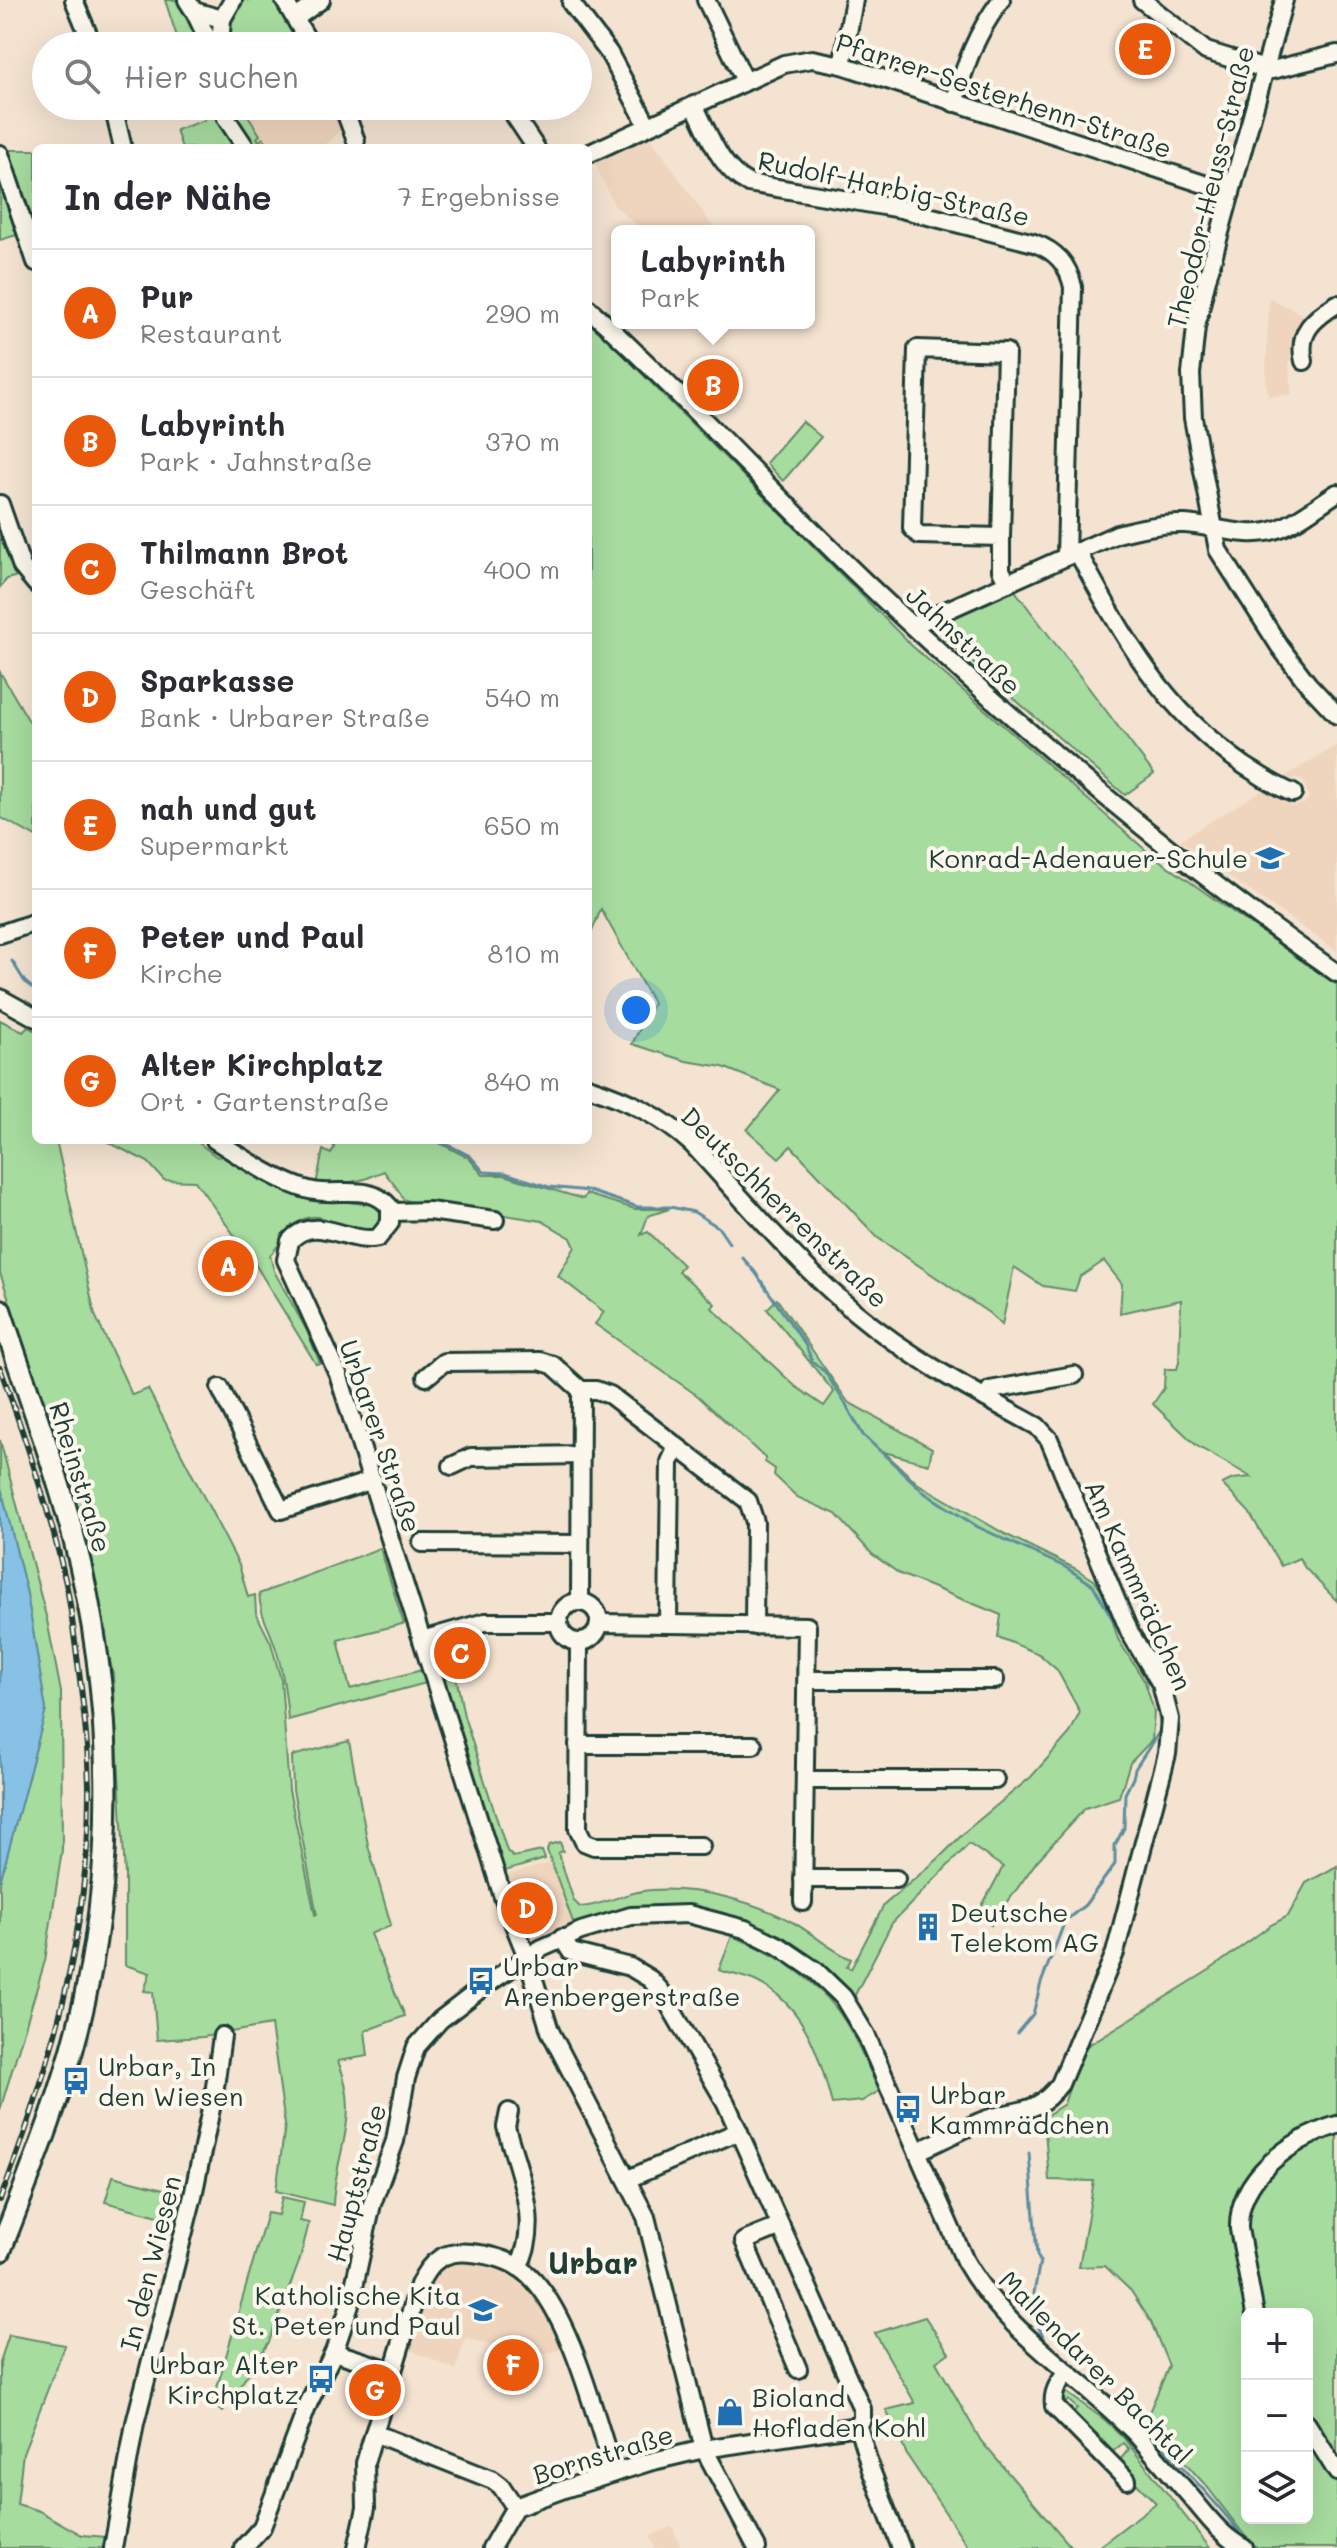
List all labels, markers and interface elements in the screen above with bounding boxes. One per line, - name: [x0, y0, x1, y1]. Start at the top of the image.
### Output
- pin: E: [1119, 19, 1171, 79]
- street label: Pfarrer-Sesterhenn-Straße: [832, 25, 1176, 165]
- search box: [32, 32, 592, 120]
- street label: Theodor-Heuss-Straße: [1158, 42, 1262, 332]
- icon: search: [60, 54, 104, 98]
- text: Hier suchen: [124, 56, 299, 96]
- street label: Rudolf-Harbig-Straße: [755, 143, 1033, 233]
- text: In der Nähe: [64, 174, 272, 219]
- text: 7 Ergebnisse: [398, 179, 560, 213]
- popup: [611, 225, 815, 329]
- text: Labyrinth: [641, 240, 785, 280]
- text: Pur: [140, 276, 193, 316]
- text: Park: [641, 280, 700, 314]
- text: A: [81, 296, 99, 330]
- text: 290 m: [485, 296, 560, 330]
- text: Restaurant: [140, 316, 282, 350]
- pin: B: [687, 355, 739, 415]
- text: Labyrinth: [140, 404, 285, 444]
- text: B: [81, 424, 99, 458]
- text: 370 m: [485, 424, 560, 458]
- text: Park · Jahnstraße: [140, 444, 372, 478]
- text: Thilmann Brot: [140, 532, 348, 572]
- text: C: [80, 552, 100, 586]
- text: 400 m: [484, 552, 560, 586]
- text: Geschäft: [140, 572, 256, 606]
- street label: Jahnstraße: [899, 578, 1029, 702]
- text: Sparkasse: [140, 660, 294, 700]
- text: D: [81, 680, 99, 714]
- text: 540 m: [484, 680, 560, 714]
- text: Bank · Urbarer Straße: [140, 700, 430, 734]
- text: nah und gut: [140, 788, 316, 828]
- text: E: [82, 808, 98, 842]
- text: 650 m: [484, 808, 560, 842]
- text: Supermarkt: [140, 828, 289, 862]
- place label: Konrad-Adenauer-Schule: [929, 841, 1248, 875]
- school or university icon: Konrad-Adenauer-Schule: [1255, 843, 1285, 873]
- text: Peter und Paul: [140, 916, 364, 956]
- text: F: [82, 936, 98, 970]
- text: 810 m: [488, 936, 560, 970]
- text: Kirche: [140, 956, 223, 990]
- your location: [616, 990, 656, 1030]
- text: Alter Kirchplatz: [140, 1044, 383, 1084]
- text: G: [80, 1064, 100, 1098]
- text: 840 m: [484, 1064, 560, 1098]
- text: Ort · Gartenstraße: [140, 1084, 389, 1118]
- street label: Deutschherrenstraße: [674, 1099, 896, 1315]
- pin: A: [202, 1236, 254, 1296]
- street label: Urbarer Straße: [332, 1335, 430, 1537]
- street label: Rheinstraße: [42, 1398, 120, 1556]
- street label: Am Kammrädchen: [1077, 1475, 1201, 1695]
- pin: C: [434, 1623, 486, 1683]
- pin: D: [501, 1878, 553, 1938]
- place label: Deutsche Telekom AG: [950, 1895, 1099, 1959]
- building icon: Deutsche Telekom AG: [913, 1912, 943, 1942]
- place label: Urbar Arenbergerstraße: [503, 1949, 740, 2013]
- bus stop icon: Urbar Arenbergerstraße: [466, 1966, 496, 1996]
- place label: Urbar, In den Wiesen: [98, 2049, 243, 2113]
- bus stop icon: Urbar, In den Wiesen: [61, 2066, 91, 2096]
- place label: Urbar Kammrädchen: [930, 2077, 1110, 2141]
- bus stop icon: Urbar Kammrädchen: [893, 2094, 923, 2124]
- street label: Hauptstraße: [319, 2100, 393, 2266]
- street label: In den Wiesen: [112, 2172, 188, 2354]
- district label: Urbar: [548, 2242, 638, 2282]
- street label: Mallendarer Bachtal: [992, 2263, 1200, 2471]
- place label: Katholische Kita St. Peter und Paul: [232, 2278, 461, 2342]
- school or university icon: Katholische Kita St. Peter und Paul: [468, 2295, 498, 2325]
- map controls: [1241, 2308, 1313, 2524]
- button: +: [1241, 2308, 1313, 2380]
- pin: F: [487, 2335, 539, 2395]
- place label: Urbar Alter Kirchplatz: [149, 2347, 299, 2411]
- pin: G: [349, 2360, 401, 2420]
- bus stop icon: Urbar Alter Kirchplatz: [306, 2364, 336, 2394]
- place label: Bioland Hofladen Kohl: [752, 2380, 927, 2444]
- button: −: [1241, 2380, 1313, 2452]
- shop icon: Bioland Hofladen Kohl: [715, 2397, 745, 2427]
- street label: Bornstraße: [529, 2417, 677, 2491]
- button: layers: [1241, 2452, 1313, 2524]

